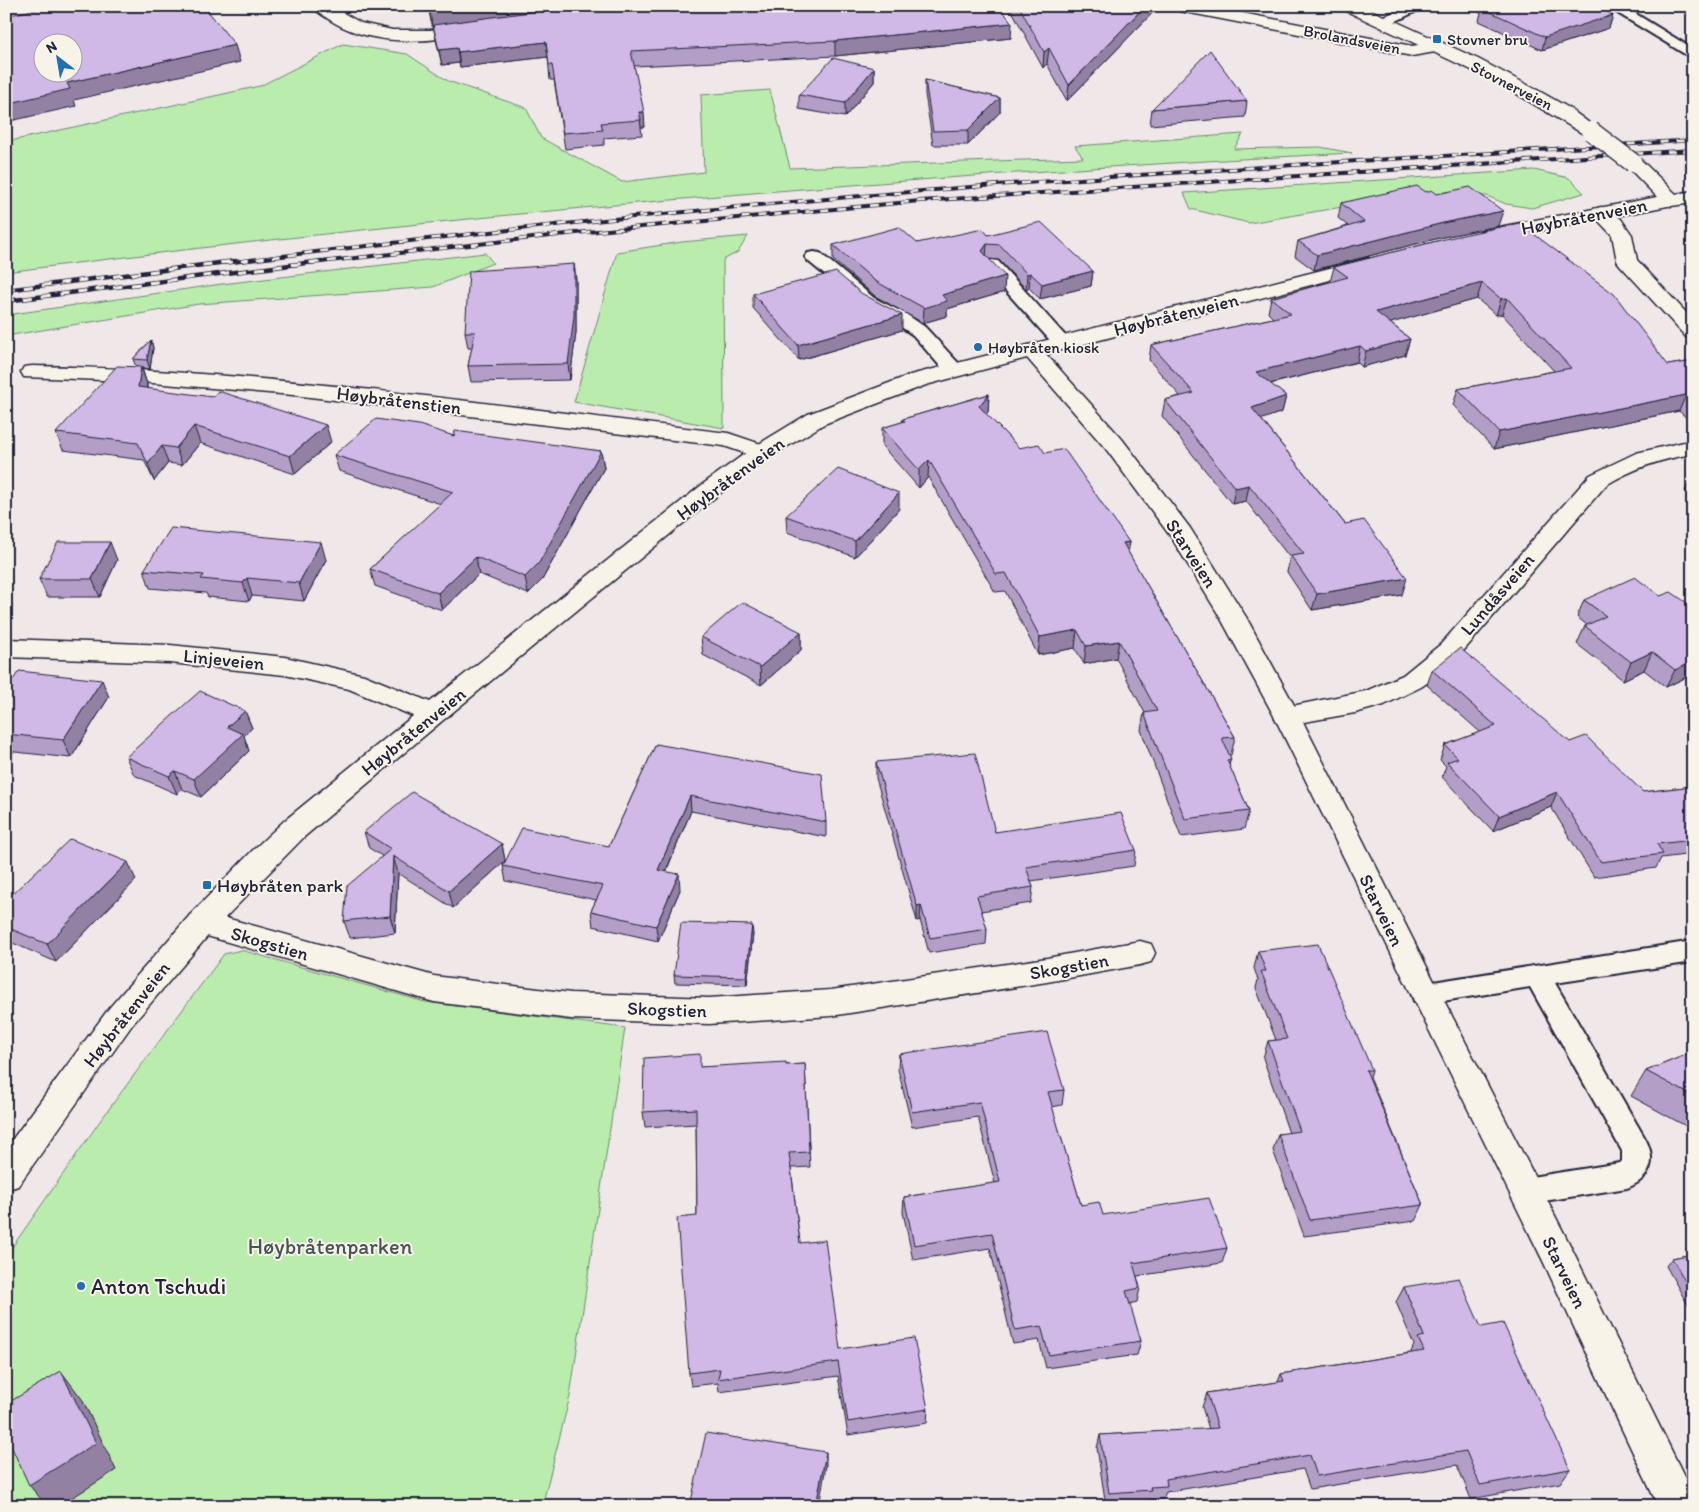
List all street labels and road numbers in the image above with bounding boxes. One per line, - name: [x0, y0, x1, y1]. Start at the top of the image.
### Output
- street label: Brolandsveien: [1302, 21, 1402, 58]
- street label: Stovnerveien: [1468, 57, 1556, 114]
- street label: Høybråtenveien: [1519, 193, 1649, 240]
- street label: Høybråtenveien: [1111, 288, 1241, 341]
- street label: Høybråtenstien: [335, 381, 462, 420]
- street label: Høybråtenveien: [672, 431, 789, 525]
- street label: Starveien: [1161, 515, 1222, 592]
- street label: Lundåsveien: [1456, 549, 1539, 640]
- street label: Linjeveien: [182, 644, 266, 675]
- street label: Høybråtenveien: [356, 682, 470, 781]
- street label: Starveien: [1354, 870, 1409, 950]
- street label: Skogstien: [228, 921, 311, 966]
- street label: Skogstien: [1028, 948, 1110, 985]
- street label: Høybråtenveien: [78, 957, 175, 1072]
- street label: Skogstien: [627, 997, 707, 1022]
- street label: Starveien: [1537, 1232, 1592, 1312]

